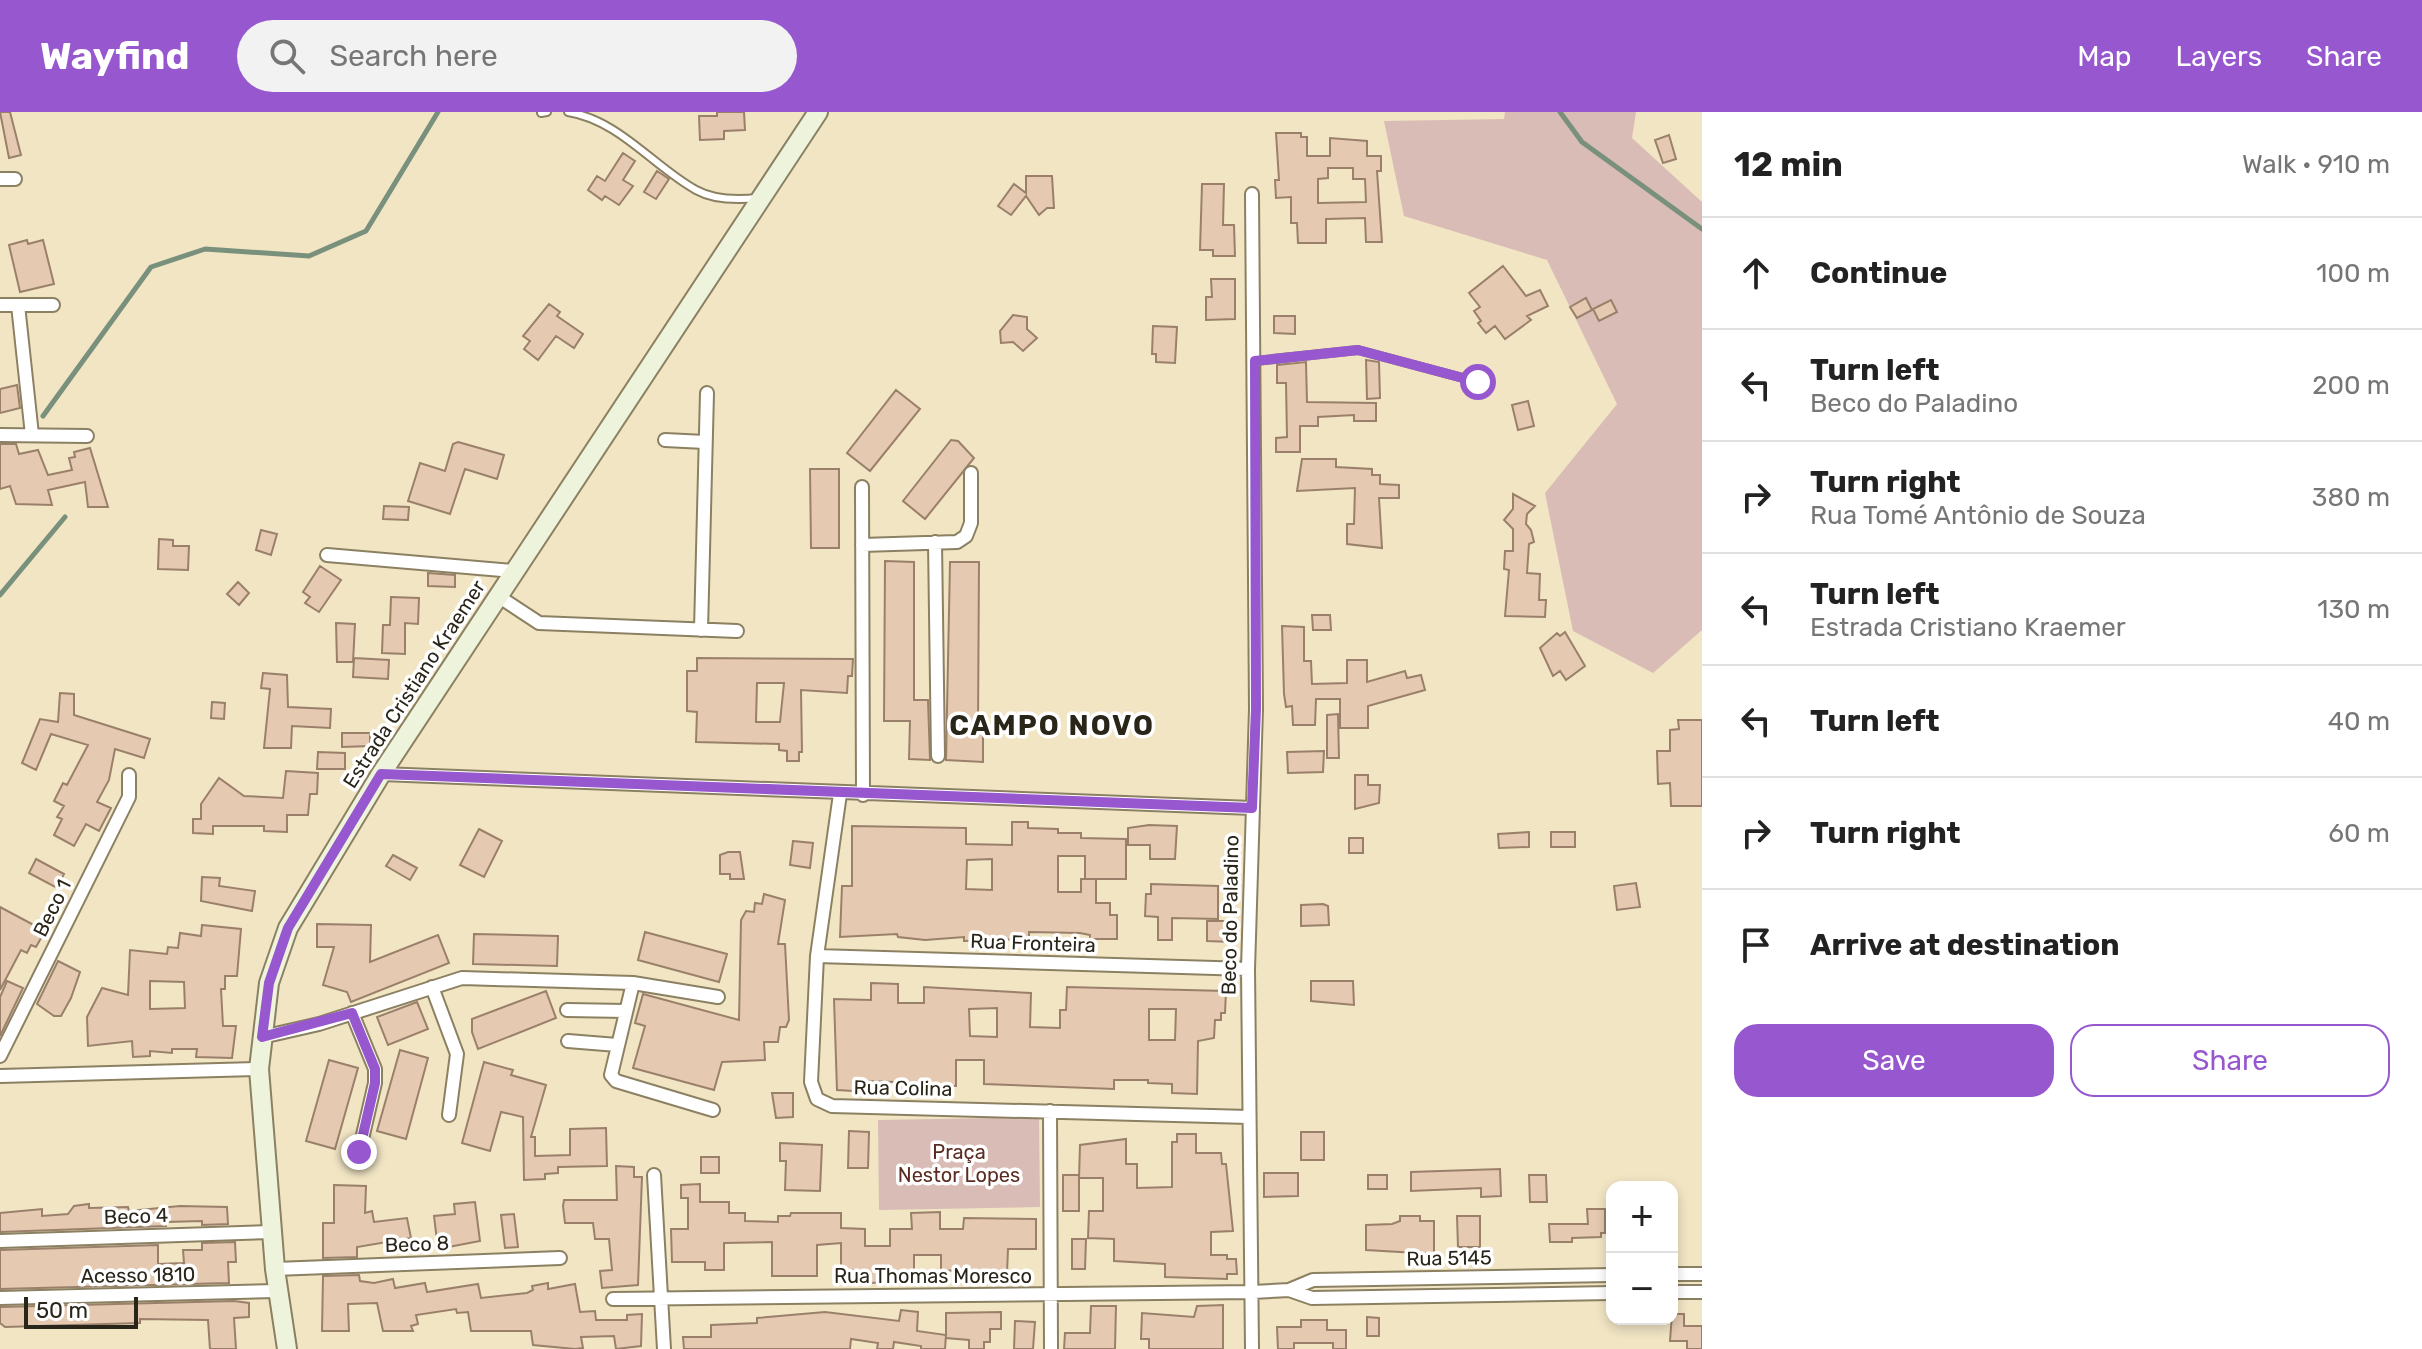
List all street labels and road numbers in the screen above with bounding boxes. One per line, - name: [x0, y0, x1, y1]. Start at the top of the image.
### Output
- street label: Estrada Cristiano Kraemer: [338, 575, 490, 792]
- street label: Beco do Paladino: [1217, 835, 1243, 995]
- street label: Beco 1: [28, 876, 76, 940]
- street label: Rua Fronteira: [970, 929, 1096, 957]
- street label: Rua Colina: [853, 1075, 953, 1101]
- street label: Beco 4: [103, 1203, 169, 1229]
- street label: Beco 8: [384, 1231, 450, 1257]
- street label: Rua 5145: [1406, 1245, 1492, 1271]
- street label: Acesso 1810: [80, 1262, 196, 1288]
- street label: Rua Thomas Moresco: [834, 1264, 1032, 1288]

